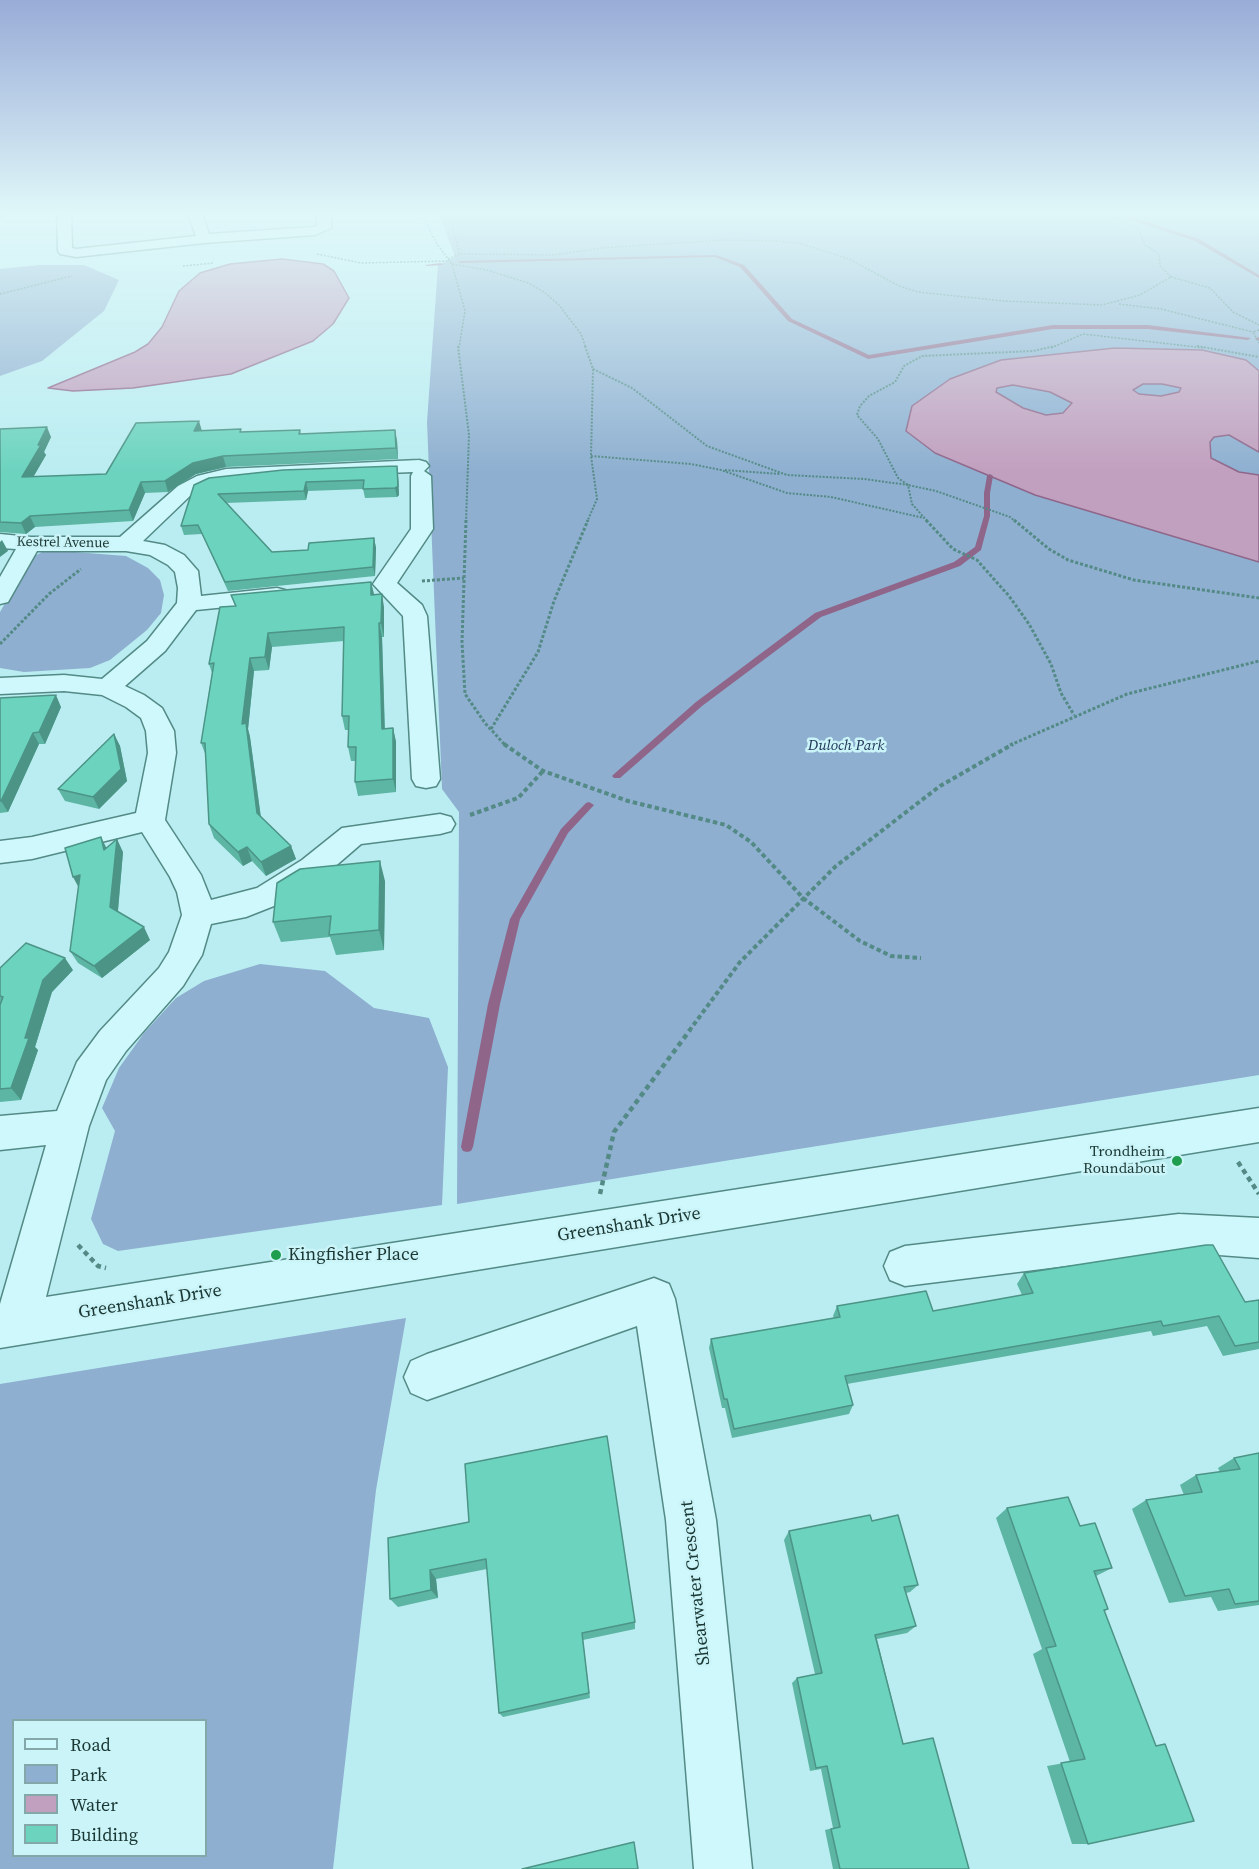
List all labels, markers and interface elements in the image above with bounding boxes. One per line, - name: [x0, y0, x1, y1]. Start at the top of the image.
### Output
- street label: Kestrel Avenue: [16, 534, 110, 552]
- park label: Duloch Park: [808, 737, 884, 755]
- place label: Trondheim Roundabout: [1083, 1143, 1165, 1178]
- marker: Trondheim Roundabout: [1170, 1154, 1184, 1168]
- street label: Greenshank Drive: [556, 1203, 702, 1247]
- place label: Kingfisher Place: [288, 1244, 419, 1266]
- marker: Kingfisher Place: [269, 1248, 283, 1262]
- street label: Greenshank Drive: [77, 1280, 223, 1324]
- street label: Shearwater Crescent: [677, 1500, 715, 1666]
- legend: [12, 1719, 207, 1857]
- text: Road: [70, 1732, 111, 1757]
- text: Park: [70, 1762, 107, 1787]
- text: Water: [70, 1792, 118, 1817]
- text: Building: [70, 1822, 138, 1847]

